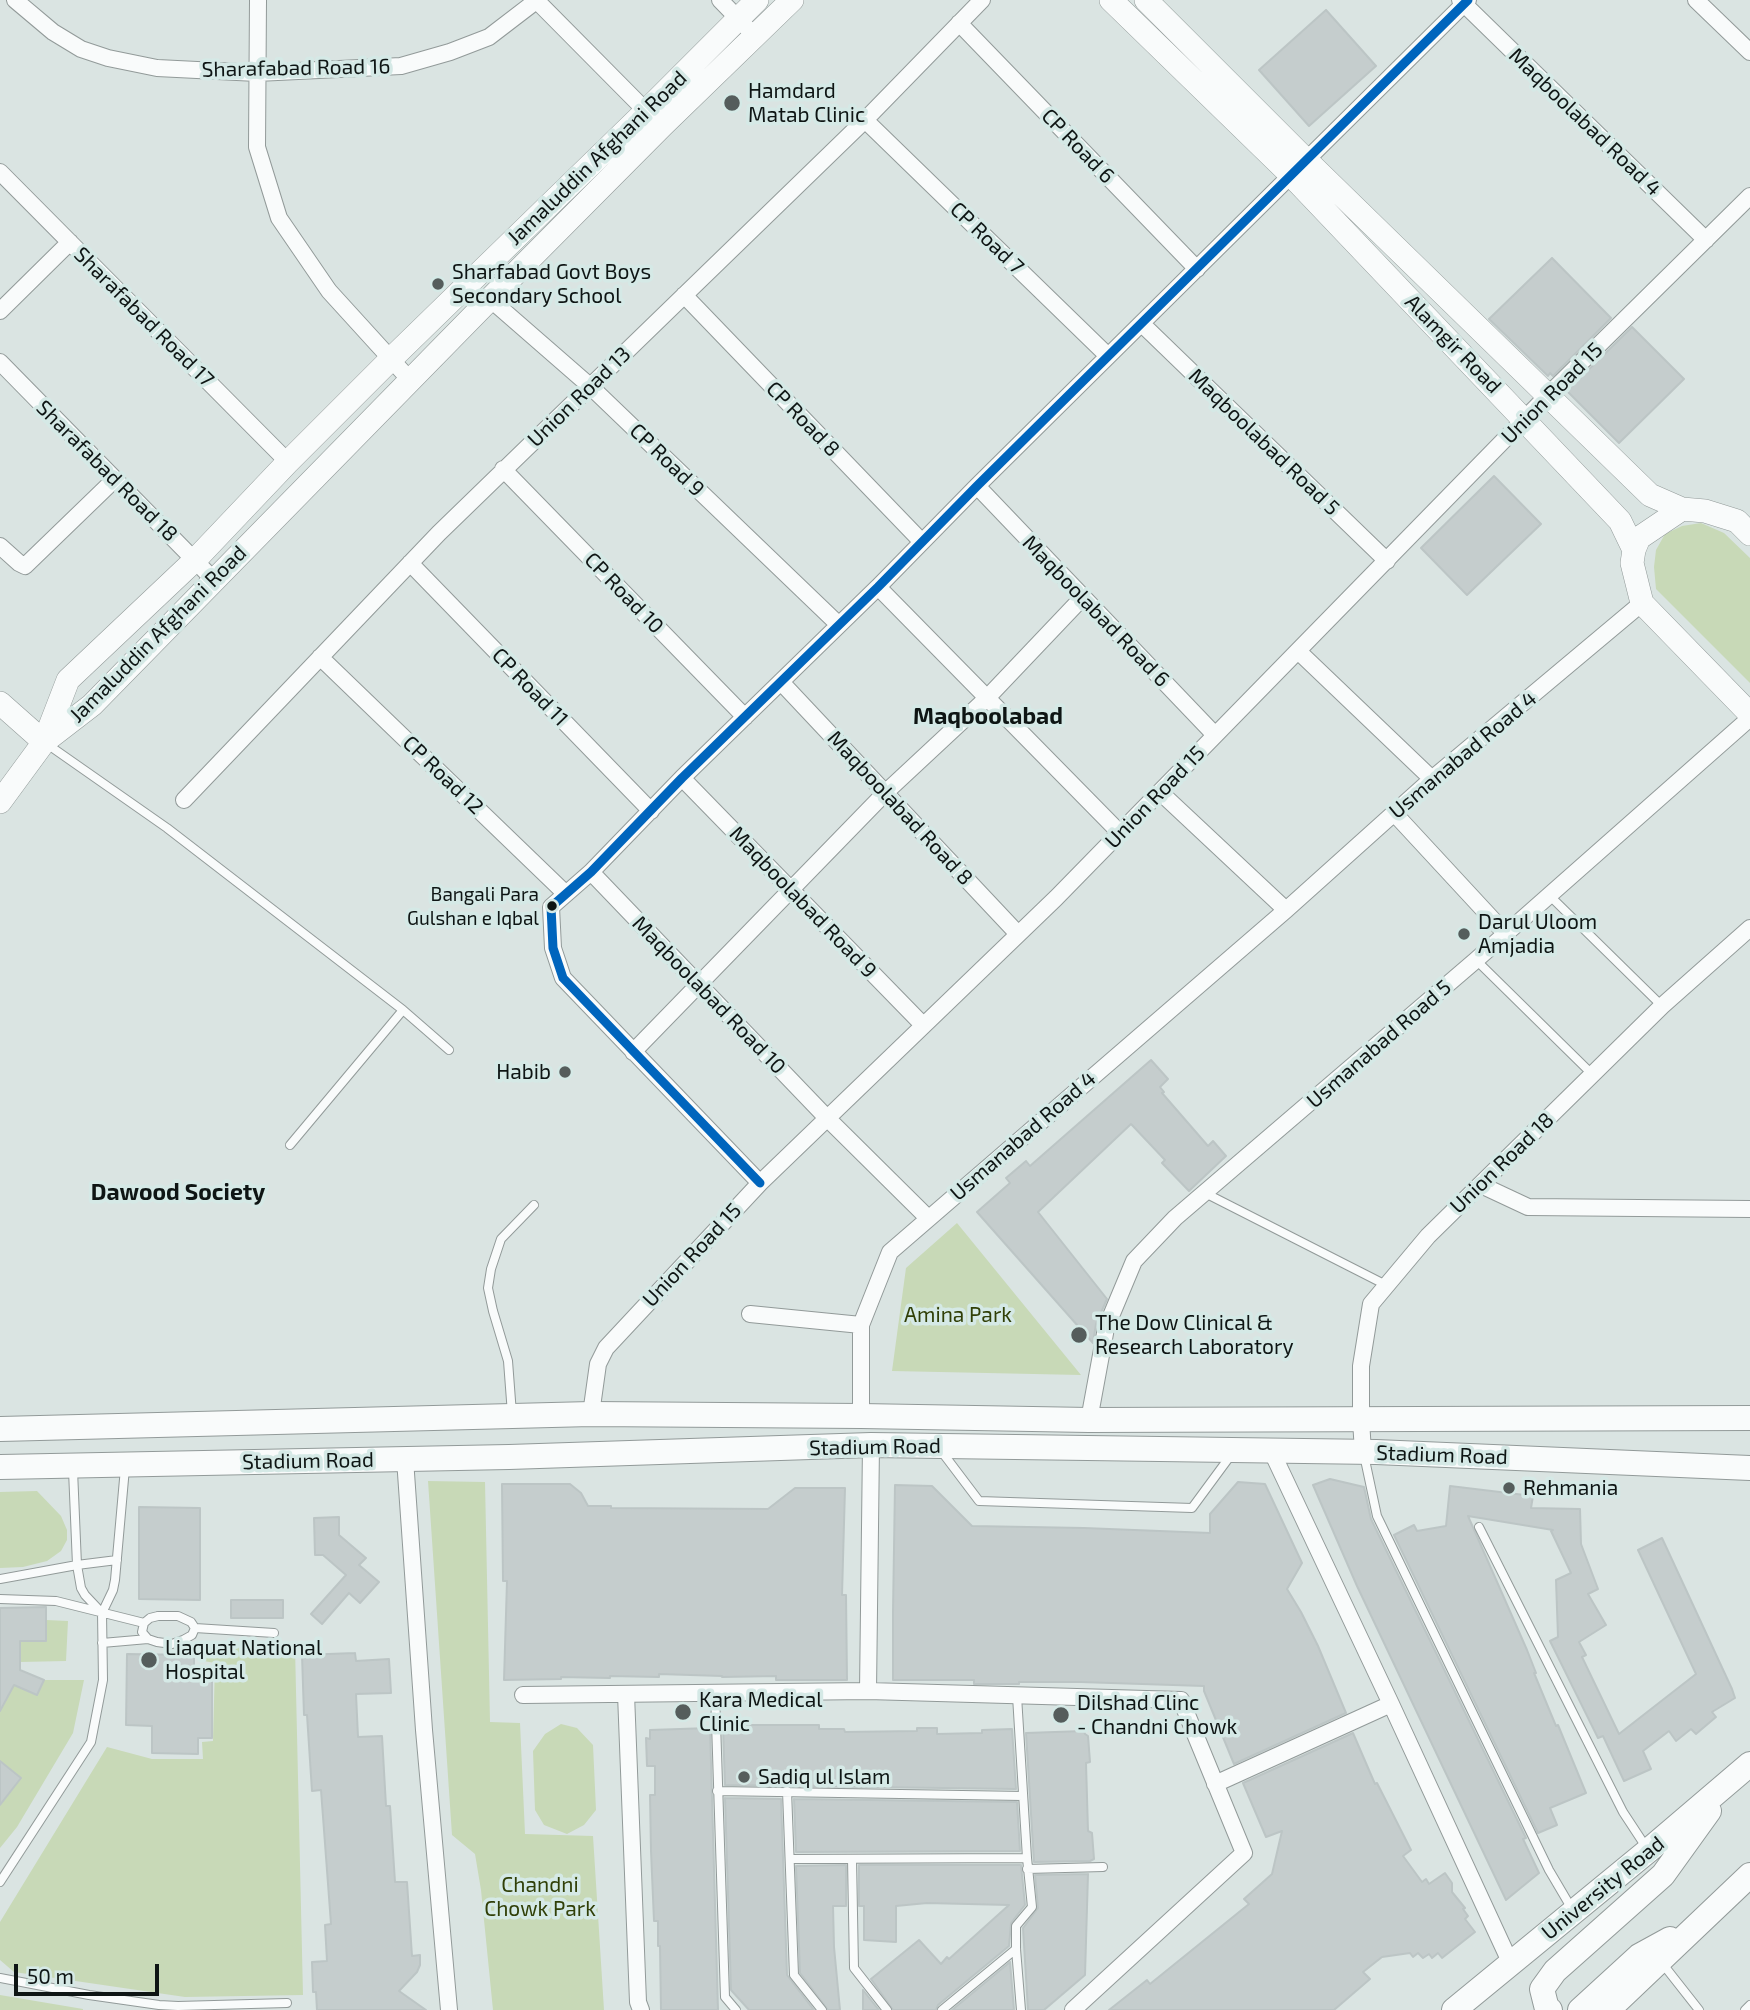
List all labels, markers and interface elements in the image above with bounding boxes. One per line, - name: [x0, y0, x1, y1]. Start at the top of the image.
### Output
- street label: Maqboolabad Road 4: [1504, 43, 1666, 201]
- street label: Sharafabad Road 16: [201, 54, 391, 82]
- street label: Jamaluddin Afghani Road: [502, 66, 692, 250]
- place label: Hamdard Matab Clinic: [748, 78, 865, 128]
- marker: Hamdard Matab Clinic: [722, 93, 742, 113]
- street label: CP Road 6: [1036, 103, 1120, 189]
- street label: CP Road 7: [945, 197, 1029, 279]
- street label: Sharafabad Road 17: [69, 242, 219, 392]
- place label: Sharfabad Govt Boys Secondary School: [452, 259, 651, 309]
- marker: Sharfabad Govt Boys Secondary School: [430, 276, 446, 292]
- street label: Alamgir Road: [1400, 289, 1506, 399]
- street label: Union Road 15: [1496, 337, 1608, 449]
- street label: Union Road 13: [522, 342, 636, 452]
- street label: Maqboolabad Road 5: [1183, 363, 1345, 521]
- street label: CP Road 8: [761, 376, 845, 462]
- street label: Sharafabad Road 18: [31, 395, 183, 547]
- street label: CP Road 9: [624, 418, 710, 502]
- street label: Maqboolabad Road 6: [1017, 530, 1175, 692]
- street label: Jamaluddin Afghani Road: [64, 540, 252, 728]
- street label: CP Road 10: [579, 547, 669, 639]
- street label: CP Road 11: [487, 643, 573, 731]
- street label: Usmanabad Road 4: [1384, 686, 1542, 824]
- district label: Maqboolabad: [913, 702, 1063, 730]
- street label: Maqboolabad Road 8: [822, 726, 978, 890]
- street label: CP Road 12: [397, 730, 489, 820]
- street label: Union Road 15: [1100, 740, 1210, 854]
- street label: Maqboolabad Road 9: [724, 821, 882, 983]
- place label: Bangali Para Gulshan e Iqbal: [407, 884, 539, 928]
- marker: Bangali Para Gulshan e Iqbal: [545, 899, 559, 913]
- place label: Darul Uloom Amjadia: [1478, 909, 1597, 959]
- street label: Maqboolabad Road 10: [627, 911, 791, 1079]
- marker: Darul Uloom Amjadia: [1456, 926, 1472, 942]
- street label: Usmanabad Road 5: [1302, 975, 1456, 1113]
- place label: Habib: [496, 1059, 551, 1085]
- marker: Habib: [557, 1064, 573, 1080]
- street label: Usmanabad Road 4: [945, 1066, 1101, 1206]
- street label: Union Road 18: [1445, 1107, 1559, 1219]
- district label: Dawood Society: [91, 1178, 265, 1206]
- street label: Union Road 15: [637, 1198, 747, 1312]
- park label: Amina Park: [904, 1302, 1012, 1328]
- place label: The Dow Clinical & Research Laboratory: [1095, 1310, 1294, 1360]
- marker: The Dow Clinical & Research Laboratory: [1069, 1325, 1089, 1345]
- street label: Stadium Road: [809, 1433, 941, 1461]
- street label: Stadium Road: [1376, 1440, 1508, 1470]
- street label: Stadium Road: [242, 1447, 374, 1475]
- place label: Rehmania: [1523, 1475, 1618, 1501]
- marker: Rehmania: [1501, 1480, 1517, 1496]
- place label: Liaquat National Hospital: [165, 1635, 322, 1685]
- marker: Liaquat National Hospital: [139, 1650, 159, 1670]
- place label: Kara Medical Clinic: [699, 1687, 823, 1737]
- place label: Dilshad Clinc - Chandni Chowk: [1077, 1690, 1237, 1740]
- marker: Kara Medical Clinic: [673, 1702, 693, 1722]
- marker: Dilshad Clinc - Chandni Chowk: [1051, 1705, 1071, 1725]
- place label: Sadiq ul Islam: [758, 1764, 890, 1790]
- marker: Sadiq ul Islam: [736, 1769, 752, 1785]
- street label: University Road: [1537, 1831, 1669, 1945]
- park label: Chandni Chowk Park: [484, 1872, 596, 1922]
- scale bar: [18, 1951, 163, 1995]
- text: 50 m: [27, 1963, 74, 1988]

